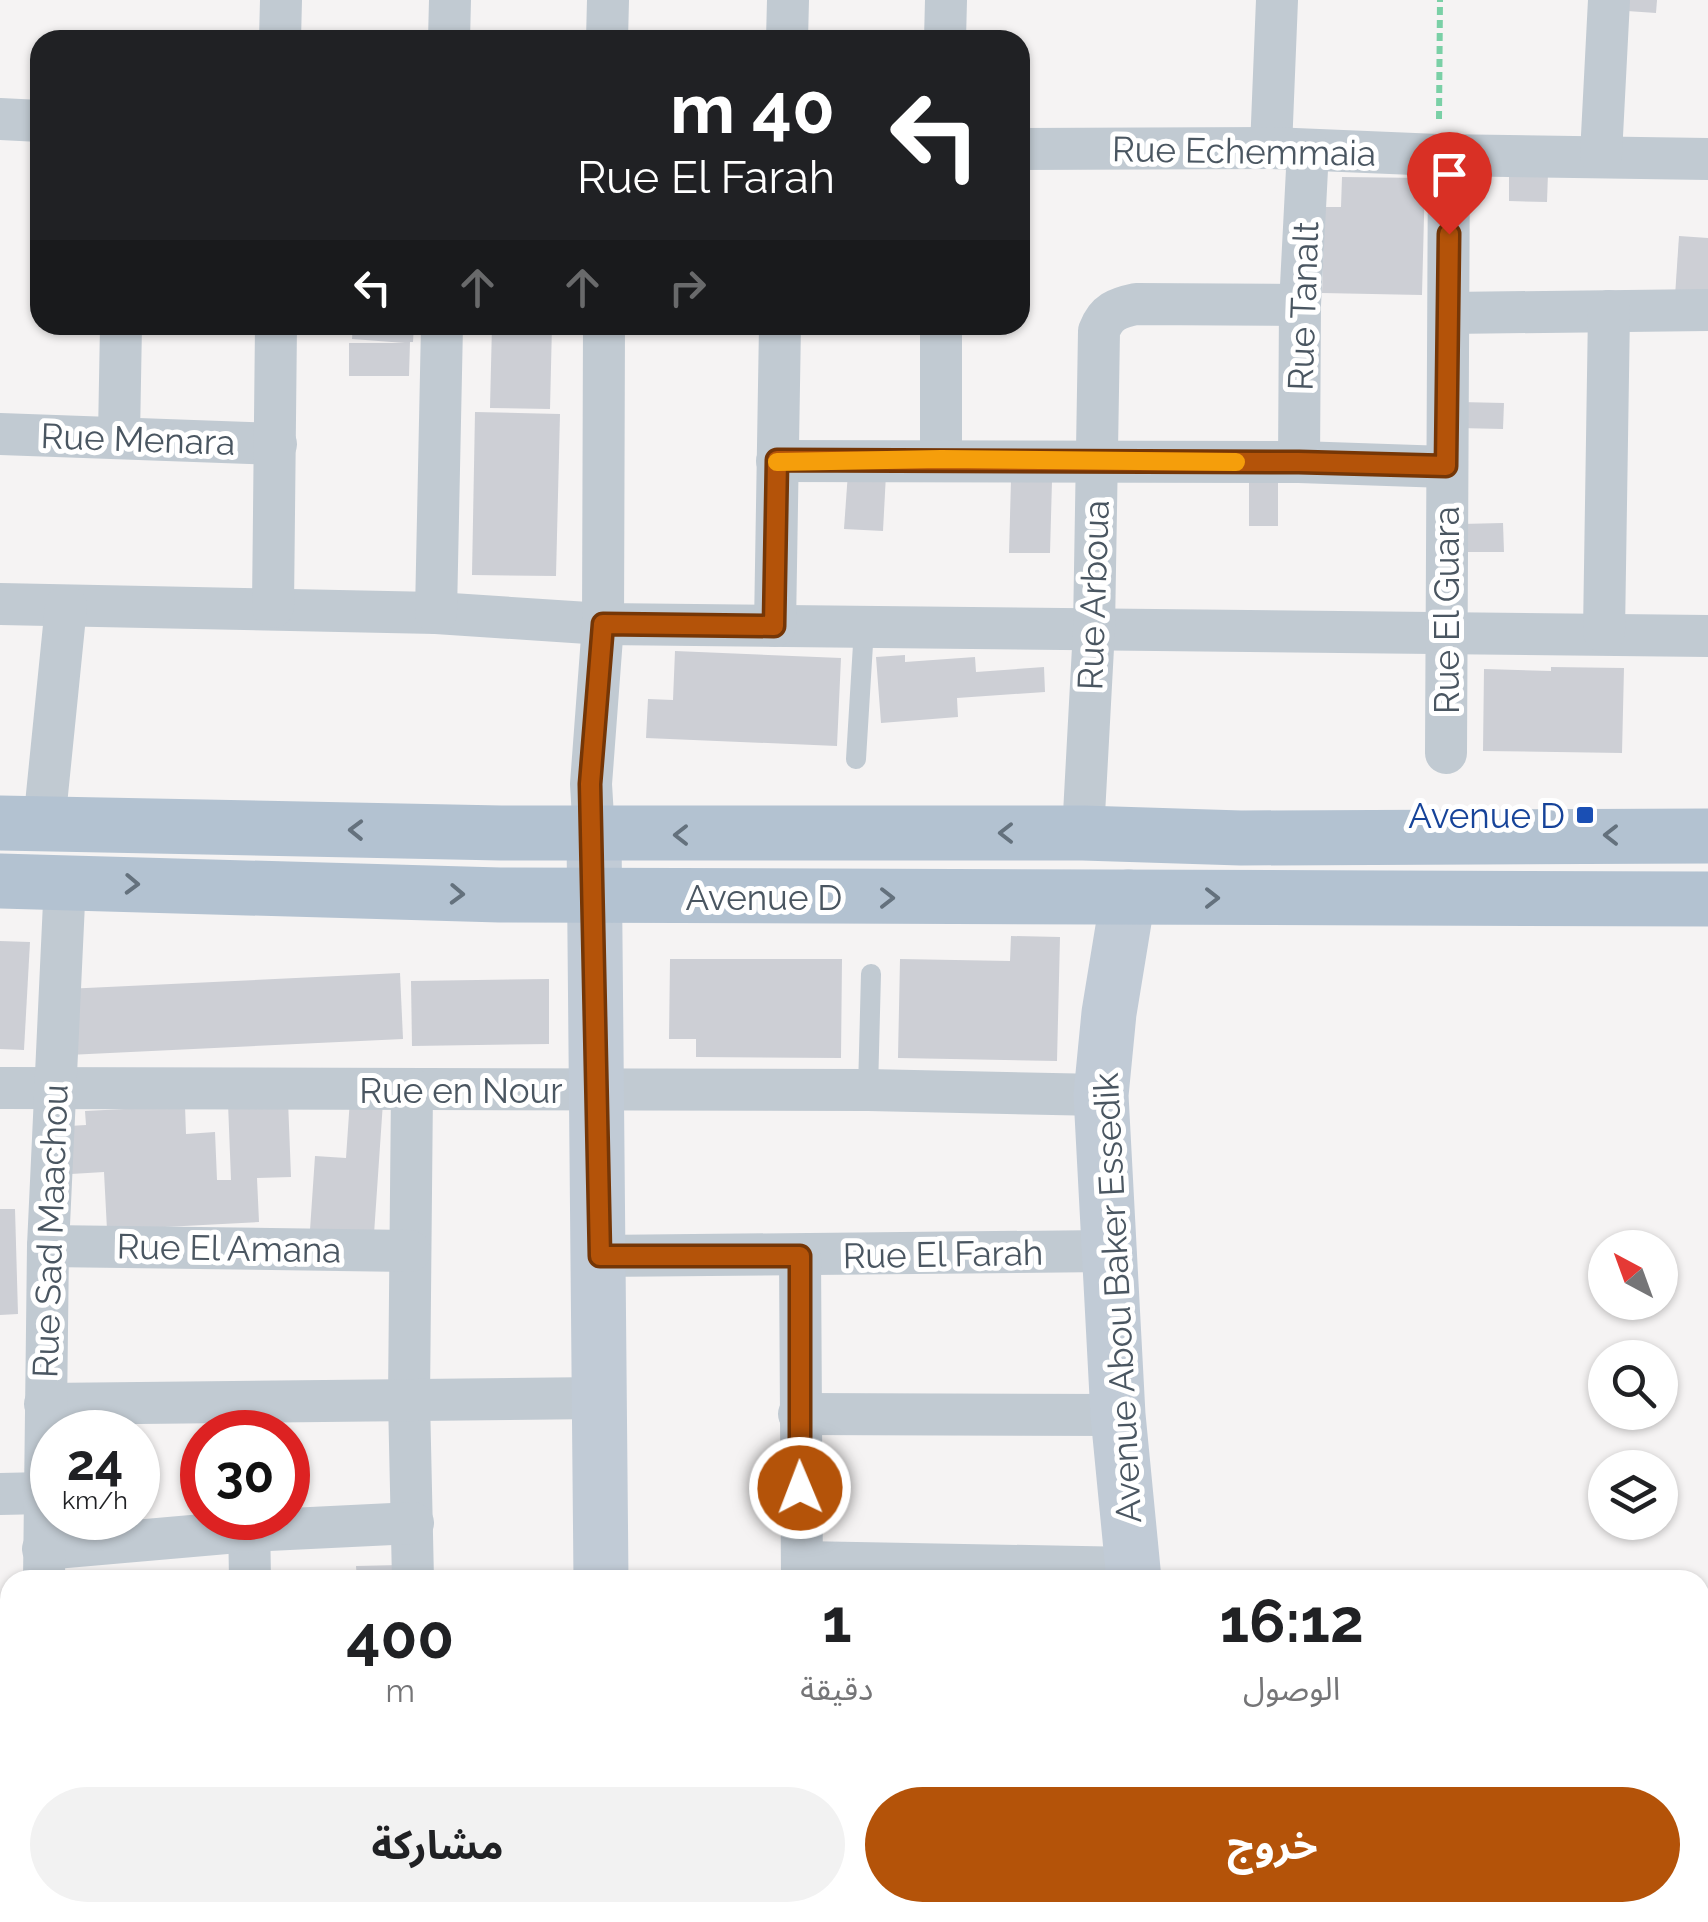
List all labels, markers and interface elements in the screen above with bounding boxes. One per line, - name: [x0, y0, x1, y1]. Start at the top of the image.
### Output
- text: 40 m: [670, 67, 835, 149]
- icon: left: [870, 70, 1000, 200]
- street label: Rue Echemmaia: [1112, 128, 1376, 174]
- pin: [1407, 132, 1492, 235]
- icon: arrive: [1422, 147, 1477, 202]
- text: Rue El Farah: [577, 151, 835, 204]
- street label: Rue Tanalt: [1280, 220, 1326, 391]
- icon: left: [345, 260, 400, 315]
- icon: ahead: [450, 260, 505, 315]
- icon: ahead: [555, 260, 610, 315]
- icon: right: [660, 260, 715, 315]
- street label: Rue Menara: [40, 415, 236, 463]
- street label: Rue Arboua: [1069, 499, 1117, 691]
- street label: Rue El Guara: [1426, 506, 1467, 714]
- place label: Avenue D: [1408, 795, 1565, 836]
- marker: Avenue D: [1574, 804, 1596, 826]
- one-way arrow: [347, 820, 363, 841]
- one-way arrow: [997, 822, 1012, 844]
- one-way arrow: [672, 824, 688, 846]
- one-way arrow: [1602, 824, 1618, 846]
- one-way arrow: [125, 873, 141, 894]
- street label: Avenue D: [686, 877, 842, 918]
- one-way arrow: [450, 883, 466, 904]
- one-way arrow: [880, 887, 896, 909]
- one-way arrow: [1206, 887, 1221, 909]
- street label: Rue en Nour: [359, 1070, 563, 1111]
- street label: Avenue Abou Baker Essedik: [1085, 1071, 1149, 1524]
- street label: Rue Sad Maachou: [24, 1083, 76, 1379]
- street label: Rue El Amana: [116, 1226, 342, 1270]
- north arrow: [1588, 1230, 1678, 1320]
- map controls: [1588, 1230, 1678, 1540]
- street label: Rue El Farah: [842, 1232, 1044, 1276]
- button: search: [1588, 1340, 1678, 1430]
- speed limit sign: 30: [180, 1410, 310, 1540]
- text: 24: [67, 1433, 123, 1492]
- position arrow: [748, 1436, 852, 1540]
- button: layers: [1588, 1450, 1678, 1540]
- text: km/h: [62, 1485, 128, 1515]
- text: 1: [822, 1586, 852, 1656]
- text: 16:12: [1219, 1586, 1364, 1656]
- text: 400: [346, 1602, 454, 1672]
- text: دقيقة: [800, 1670, 873, 1707]
- text: الوصول: [1243, 1670, 1340, 1707]
- text: m: [385, 1672, 415, 1709]
- button: مشاركة: [30, 1787, 845, 1902]
- button: خروج: [865, 1787, 1680, 1902]

